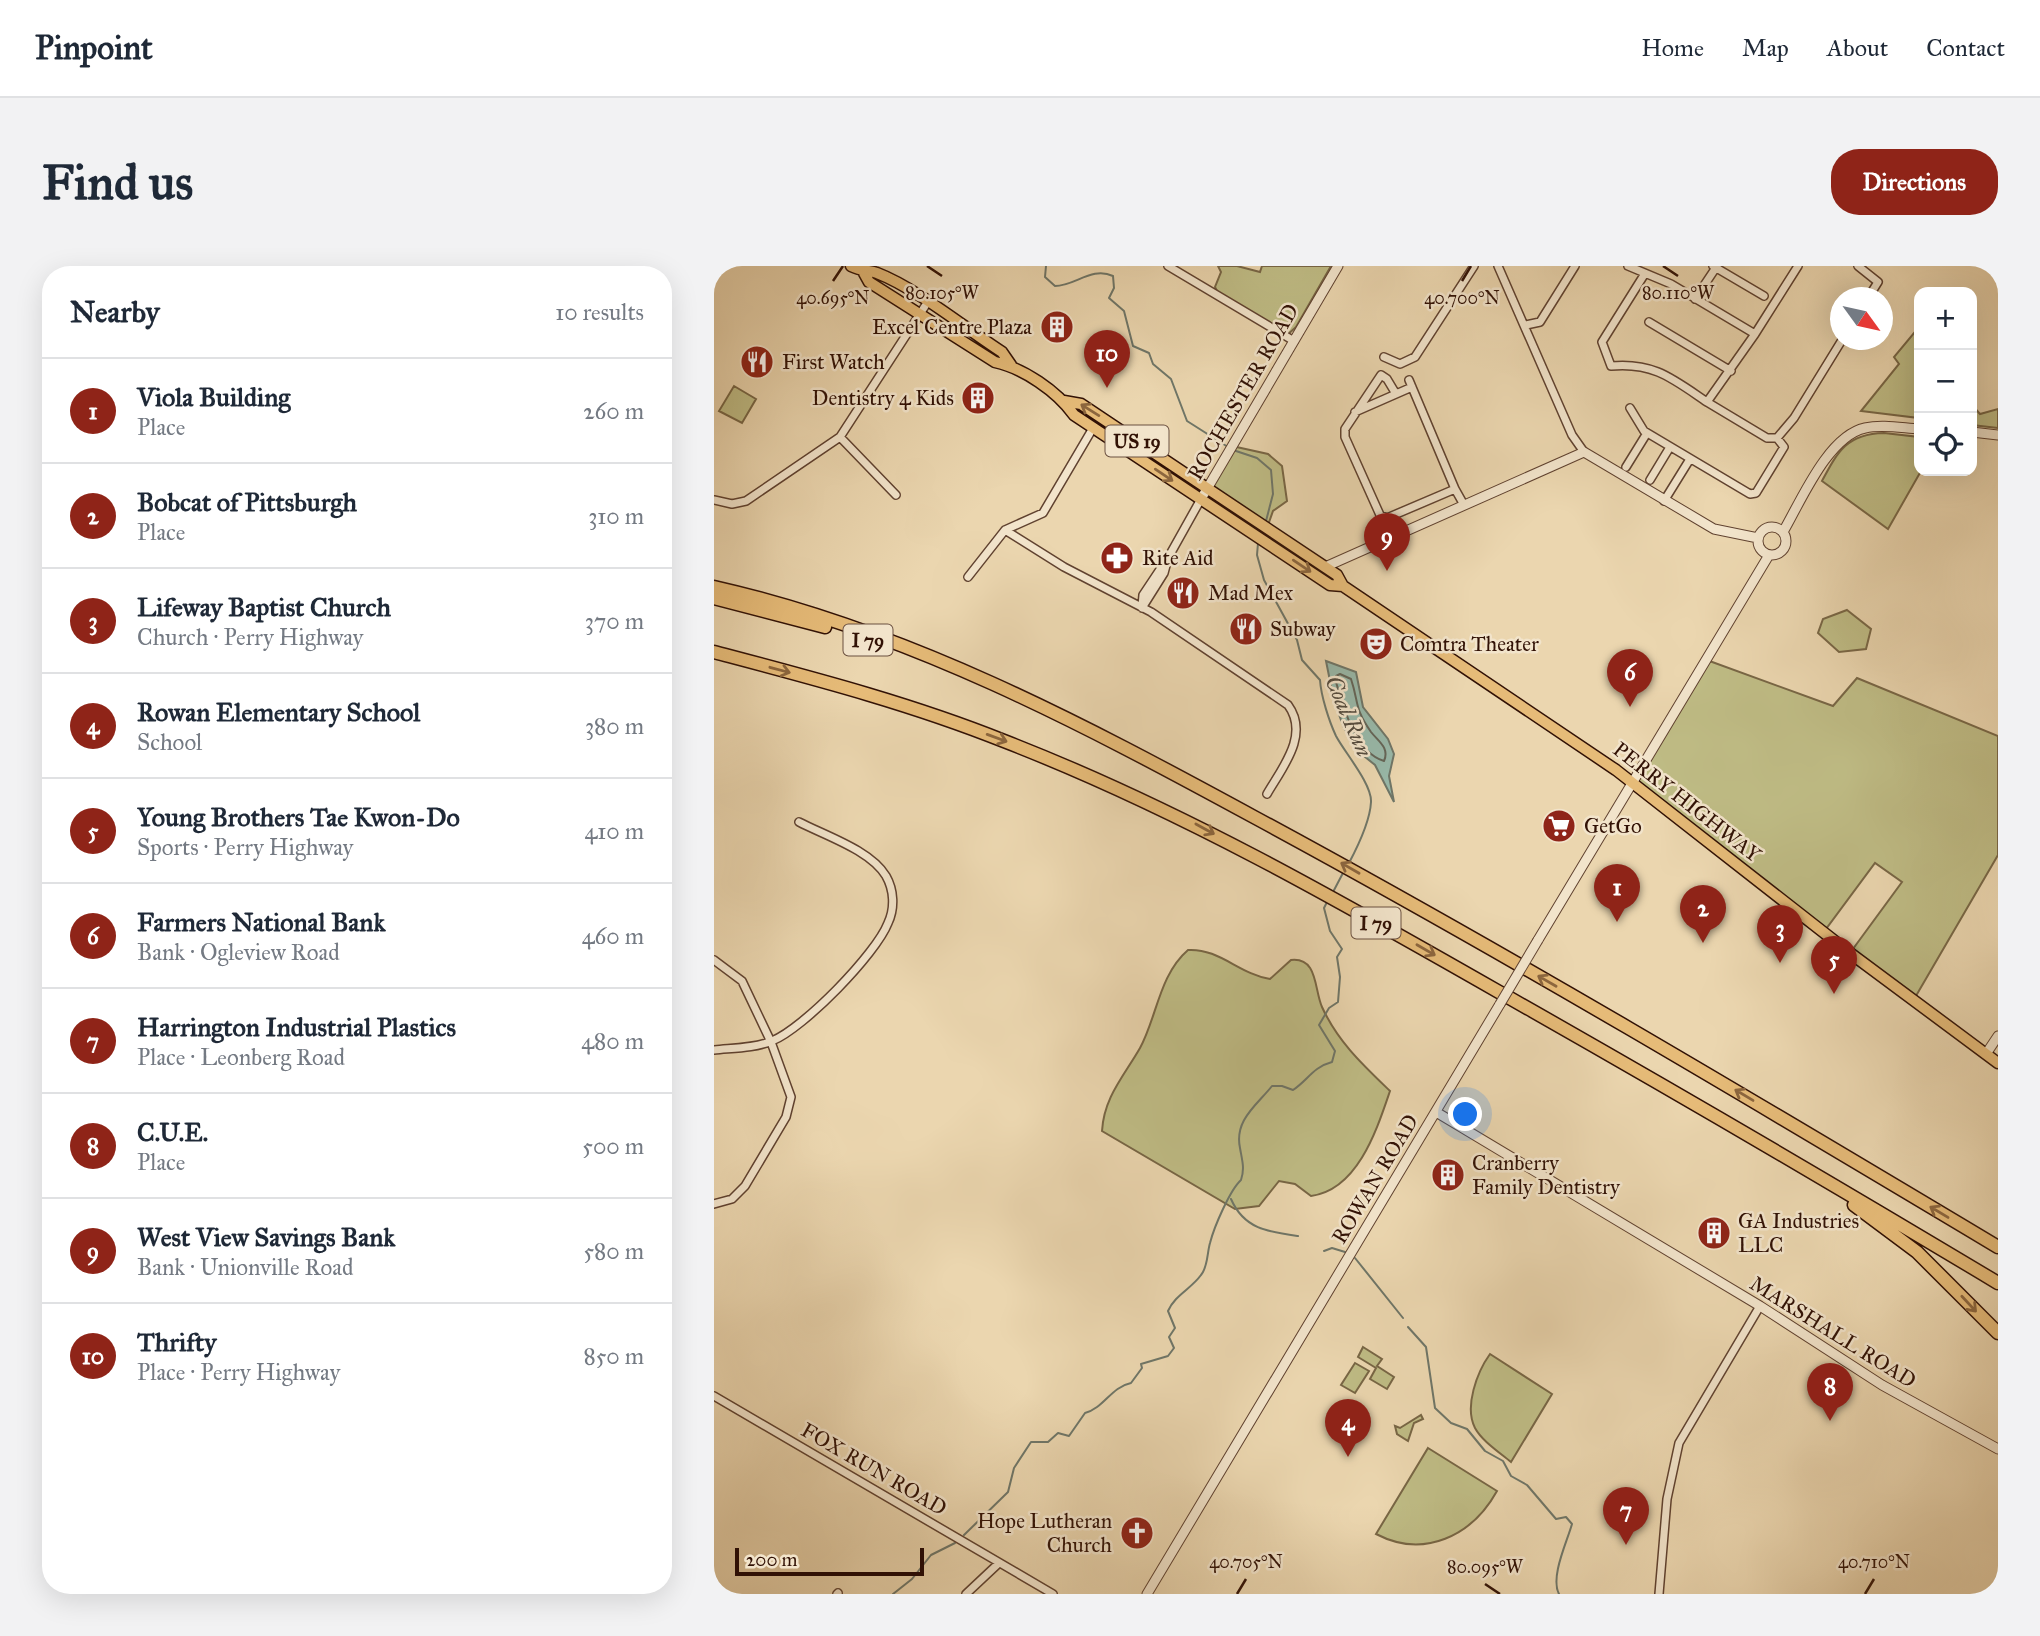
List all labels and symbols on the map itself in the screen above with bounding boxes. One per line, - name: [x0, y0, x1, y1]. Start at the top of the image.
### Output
- text: 80.105°W: [905, 282, 980, 304]
- text: 80.110°W: [1642, 282, 1715, 304]
- text: 40.695°N: [796, 287, 870, 309]
- text: 40.700°N: [1424, 287, 1500, 309]
- north arrow: [1830, 287, 1893, 350]
- street label: ROCHESTER ROAD: [1182, 299, 1304, 485]
- building icon: Excel Centre Plaza: [1038, 308, 1076, 346]
- place label: Excel Centre Plaza: [872, 314, 1032, 340]
- pin: 10: [1084, 330, 1130, 388]
- restaurant icon: First Watch: [738, 343, 776, 381]
- place label: First Watch: [782, 349, 885, 375]
- building icon: Dentistry 4 Kids: [959, 379, 997, 417]
- place label: Dentistry 4 Kids: [812, 385, 954, 411]
- one-way arrow: [1080, 402, 1100, 416]
- road number: US 19: [1106, 426, 1168, 456]
- one-way arrow: [1154, 468, 1173, 482]
- pin: 9: [1364, 513, 1410, 571]
- pharmacy icon: Rite Aid: [1098, 539, 1136, 577]
- place label: Rite Aid: [1142, 545, 1214, 571]
- one-way arrow: [1292, 559, 1311, 573]
- restaurant icon: Mad Mex: [1164, 574, 1202, 612]
- place label: Mad Mex: [1208, 580, 1294, 606]
- restaurant icon: Subway: [1227, 610, 1265, 648]
- place label: Subway: [1270, 616, 1337, 642]
- road number: I 79: [844, 624, 892, 656]
- theatre icon: Comtra Theater: [1357, 625, 1395, 663]
- place label: Comtra Theater: [1400, 631, 1539, 657]
- pin: 6: [1607, 649, 1653, 707]
- one-way arrow: [768, 664, 791, 677]
- water label: Coal Run: [1319, 671, 1379, 761]
- one-way arrow: [985, 733, 1007, 745]
- street label: PERRY HIGHWAY: [1608, 736, 1767, 868]
- supermarket icon: GetGo: [1540, 807, 1578, 845]
- place label: GetGo: [1584, 813, 1642, 839]
- one-way arrow: [1194, 823, 1215, 836]
- one-way arrow: [1340, 861, 1360, 875]
- pin: 1: [1594, 864, 1640, 922]
- pin: 2: [1680, 885, 1726, 943]
- pin: 3: [1757, 905, 1803, 963]
- road number: I 79: [1352, 908, 1400, 938]
- pin: 5: [1811, 936, 1857, 994]
- one-way arrow: [1415, 944, 1436, 957]
- one-way arrow: [1538, 974, 1558, 988]
- one-way arrow: [1735, 1088, 1755, 1102]
- your location: [1448, 1097, 1482, 1131]
- street label: ROWAN ROAD: [1326, 1110, 1424, 1248]
- place label: Cranberry Family Dentistry: [1472, 1150, 1621, 1200]
- building icon: Cranberry Family Dentistry: [1429, 1156, 1467, 1194]
- one-way arrow: [1930, 1205, 1950, 1219]
- place label: GA Industries LLC: [1738, 1208, 1859, 1258]
- building icon: GA Industries LLC: [1695, 1214, 1733, 1252]
- street label: MARSHALL ROAD: [1745, 1270, 1921, 1394]
- one-way arrow: [1961, 1295, 1978, 1312]
- pin: 8: [1807, 1363, 1853, 1421]
- pin: 4: [1325, 1399, 1371, 1457]
- street label: FOX RUN ROAD: [797, 1417, 951, 1521]
- pin: 7: [1603, 1487, 1649, 1545]
- place label: Hope Lutheran Church: [977, 1508, 1112, 1558]
- church icon: Hope Lutheran Church: [1118, 1514, 1156, 1552]
- scale bar: [735, 1545, 924, 1577]
- text: 40.705°N: [1209, 1551, 1283, 1573]
- text: 40.710°N: [1838, 1551, 1910, 1573]
- text: 80.095°W: [1447, 1556, 1524, 1578]

